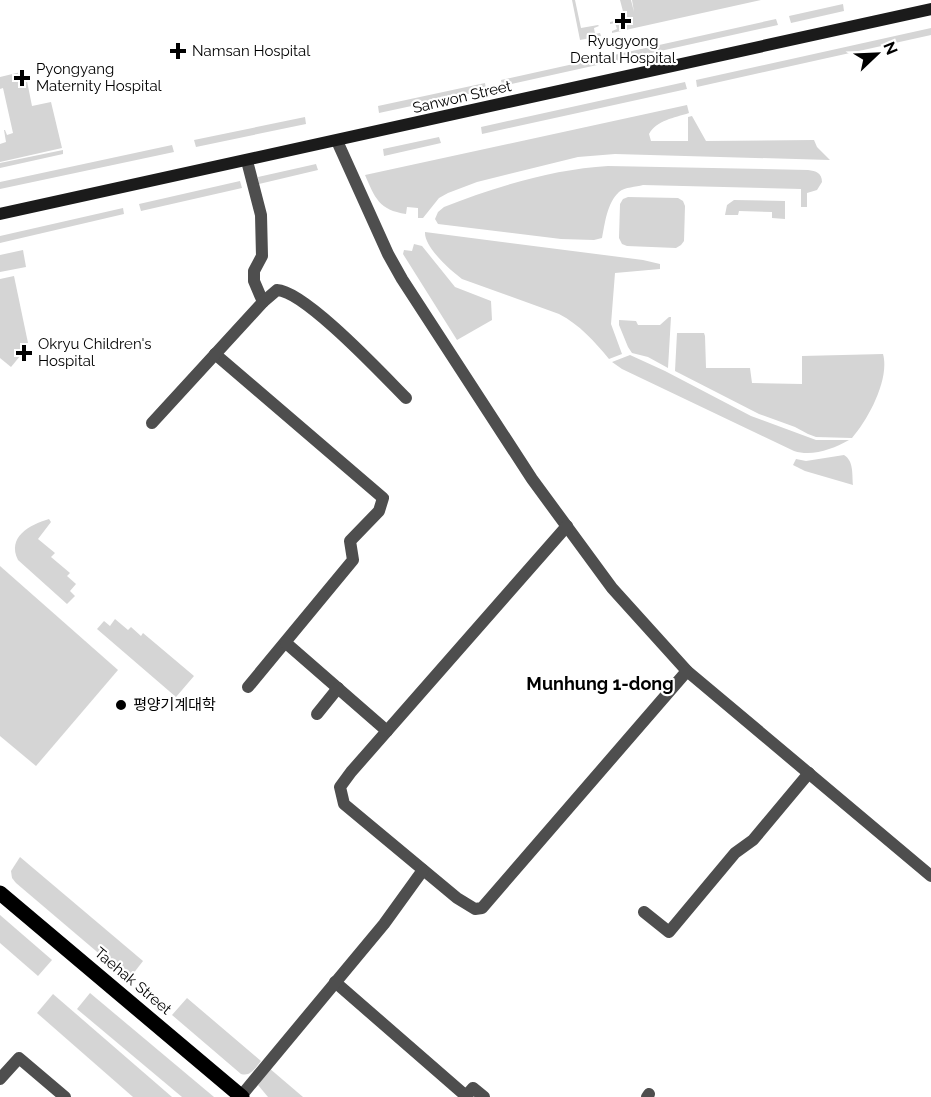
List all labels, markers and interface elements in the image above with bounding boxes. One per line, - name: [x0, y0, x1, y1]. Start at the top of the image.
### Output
- marker: Ryugyong Dental Hospital: [614, 12, 632, 30]
- north arrow: [847, 24, 907, 84]
- place label: Ryugyong Dental Hospital: [570, 32, 677, 67]
- text: N: [879, 39, 901, 58]
- marker: Namsan Hospital: [169, 42, 187, 60]
- place label: Namsan Hospital: [192, 42, 311, 60]
- place label: Pyongyang Maternity Hospital: [36, 60, 163, 95]
- marker: Pyongyang Maternity Hospital: [13, 69, 31, 87]
- street label: Sanwon Street: [411, 77, 513, 117]
- place label: Okryu Children's Hospital: [38, 335, 152, 370]
- marker: Okryu Children's Hospital: [15, 344, 33, 362]
- district label: Munhung 1-dong: [526, 673, 674, 694]
- place label: 평양기계대학: [133, 696, 216, 714]
- marker: 평양기계대학: [114, 698, 128, 712]
- street label: Taehak Street: [91, 944, 175, 1018]

